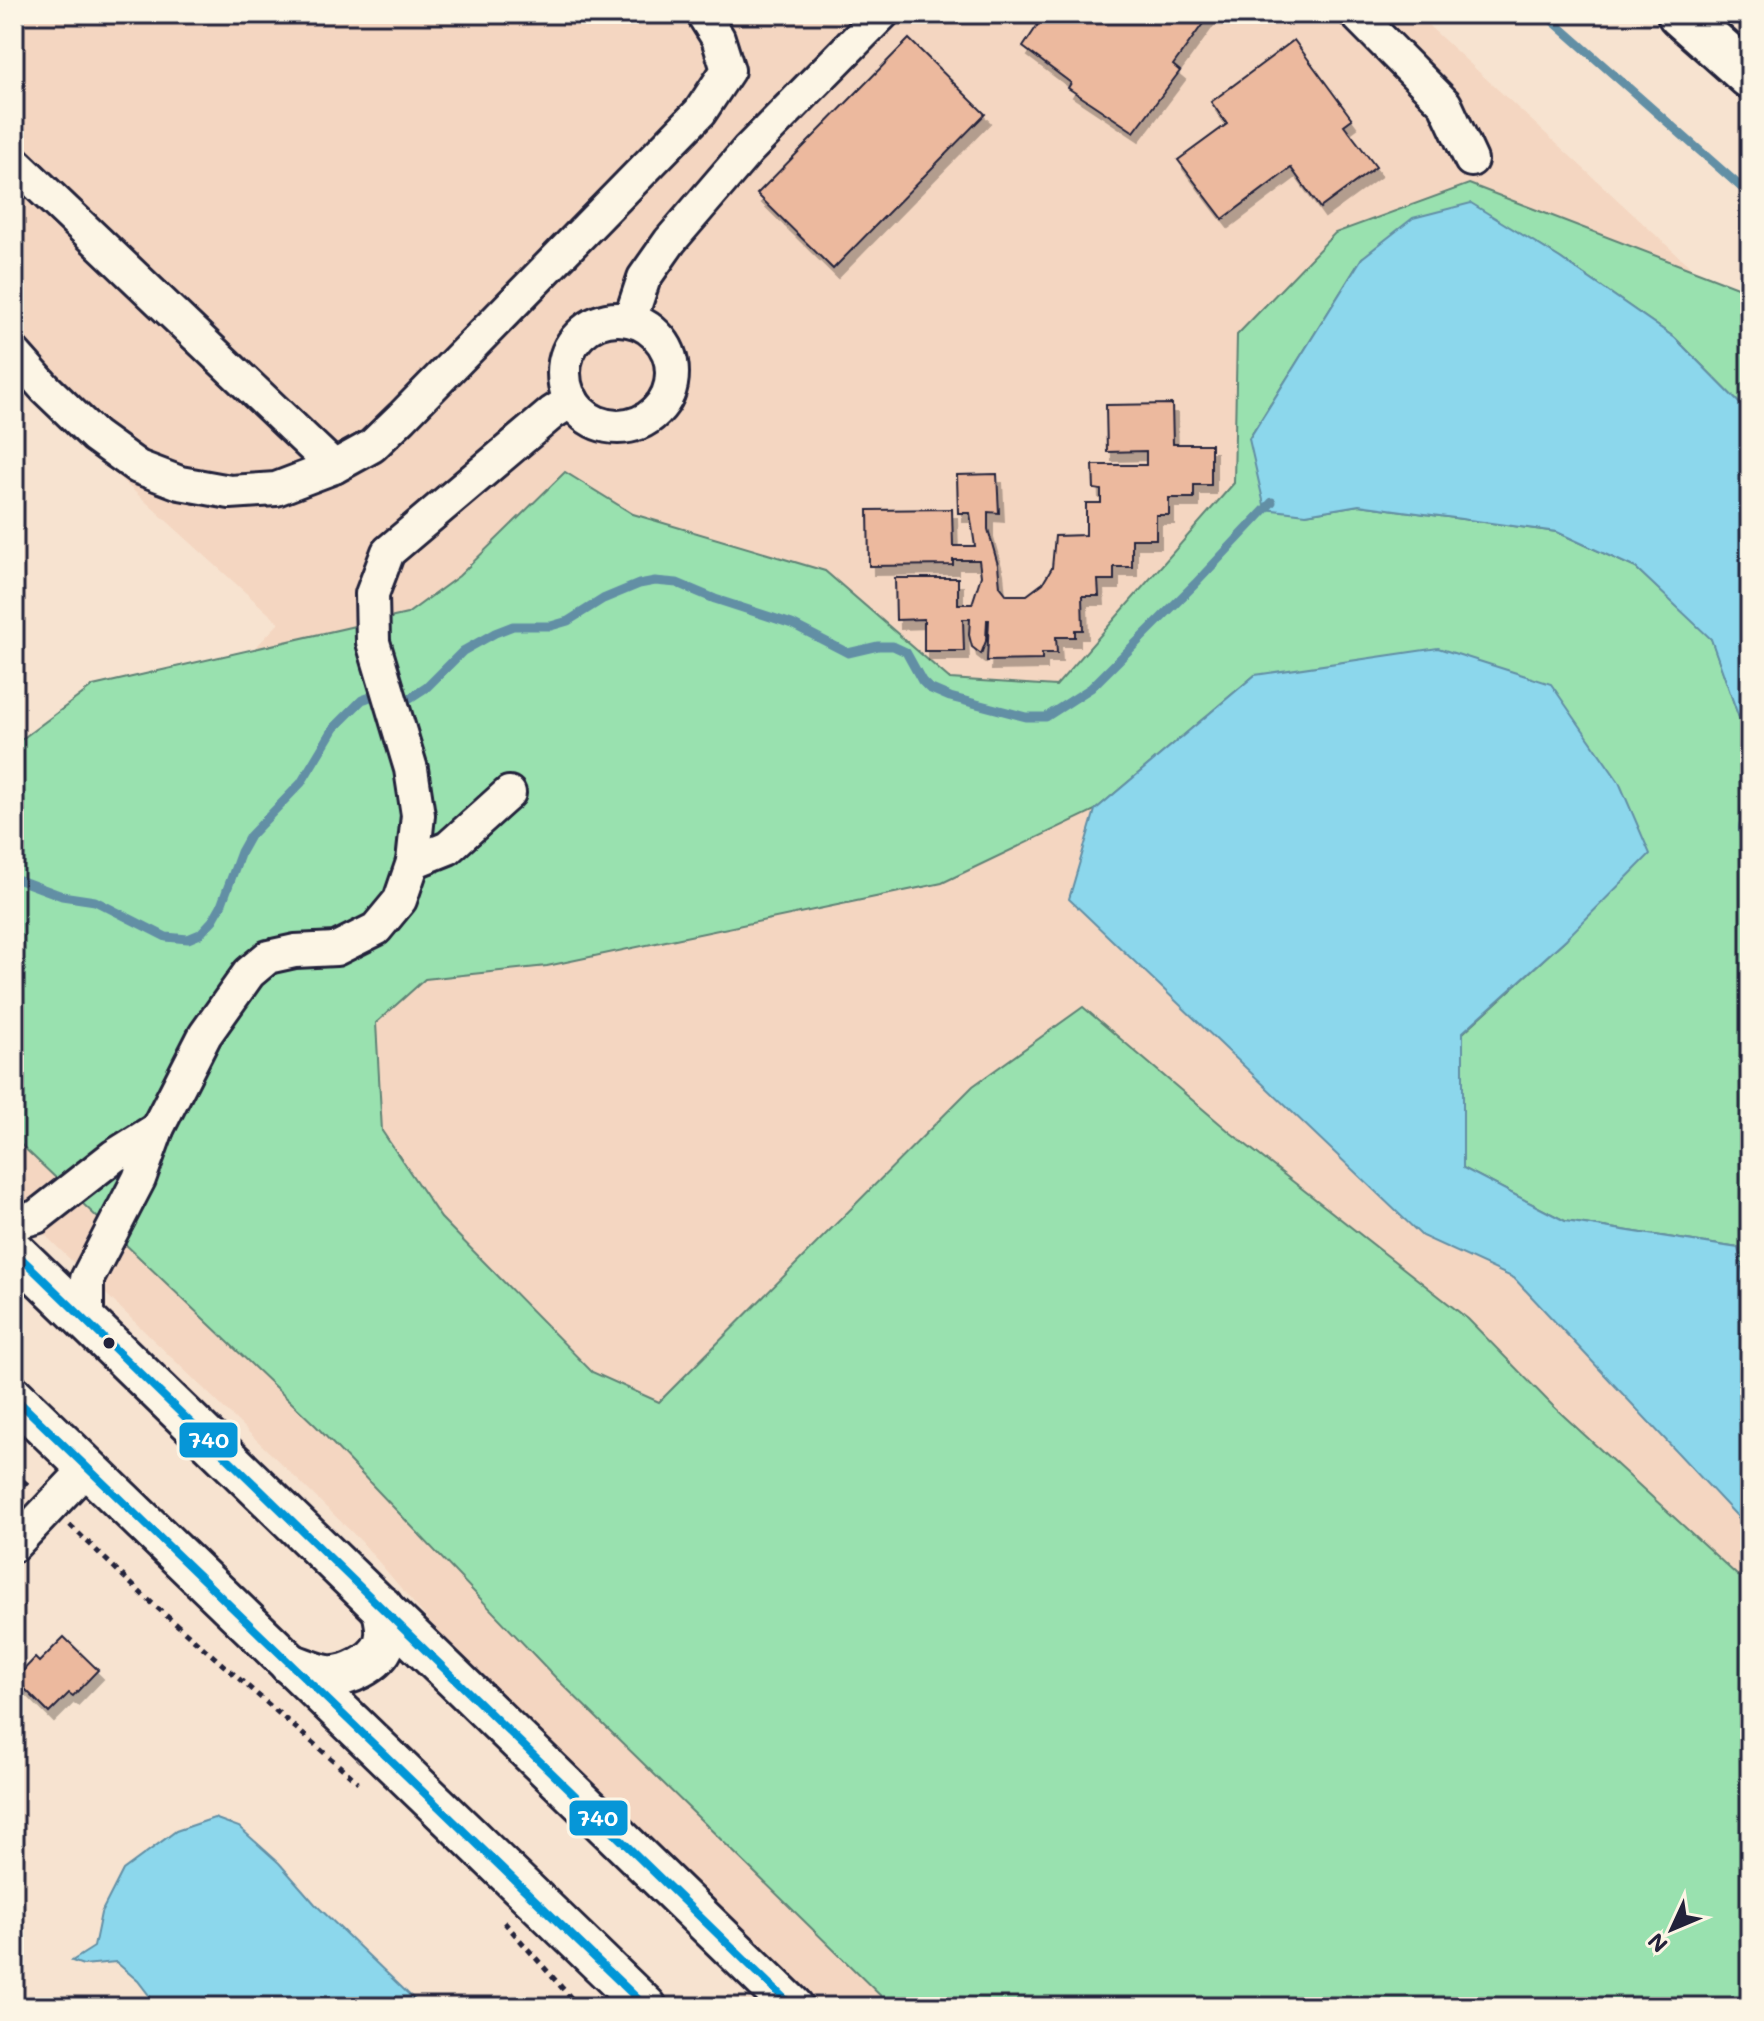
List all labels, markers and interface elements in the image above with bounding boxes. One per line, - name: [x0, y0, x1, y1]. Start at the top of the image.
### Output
- unlabelled marker: [101, 1335, 117, 1351]
- line badge: 740: [178, 1421, 239, 1459]
- text: 740: [189, 1425, 229, 1454]
- line badge: 740: [568, 1799, 629, 1837]
- text: 740: [578, 1803, 618, 1832]
- north arrow: [1632, 1889, 1712, 1969]
- text: N: [1641, 1927, 1673, 1959]

